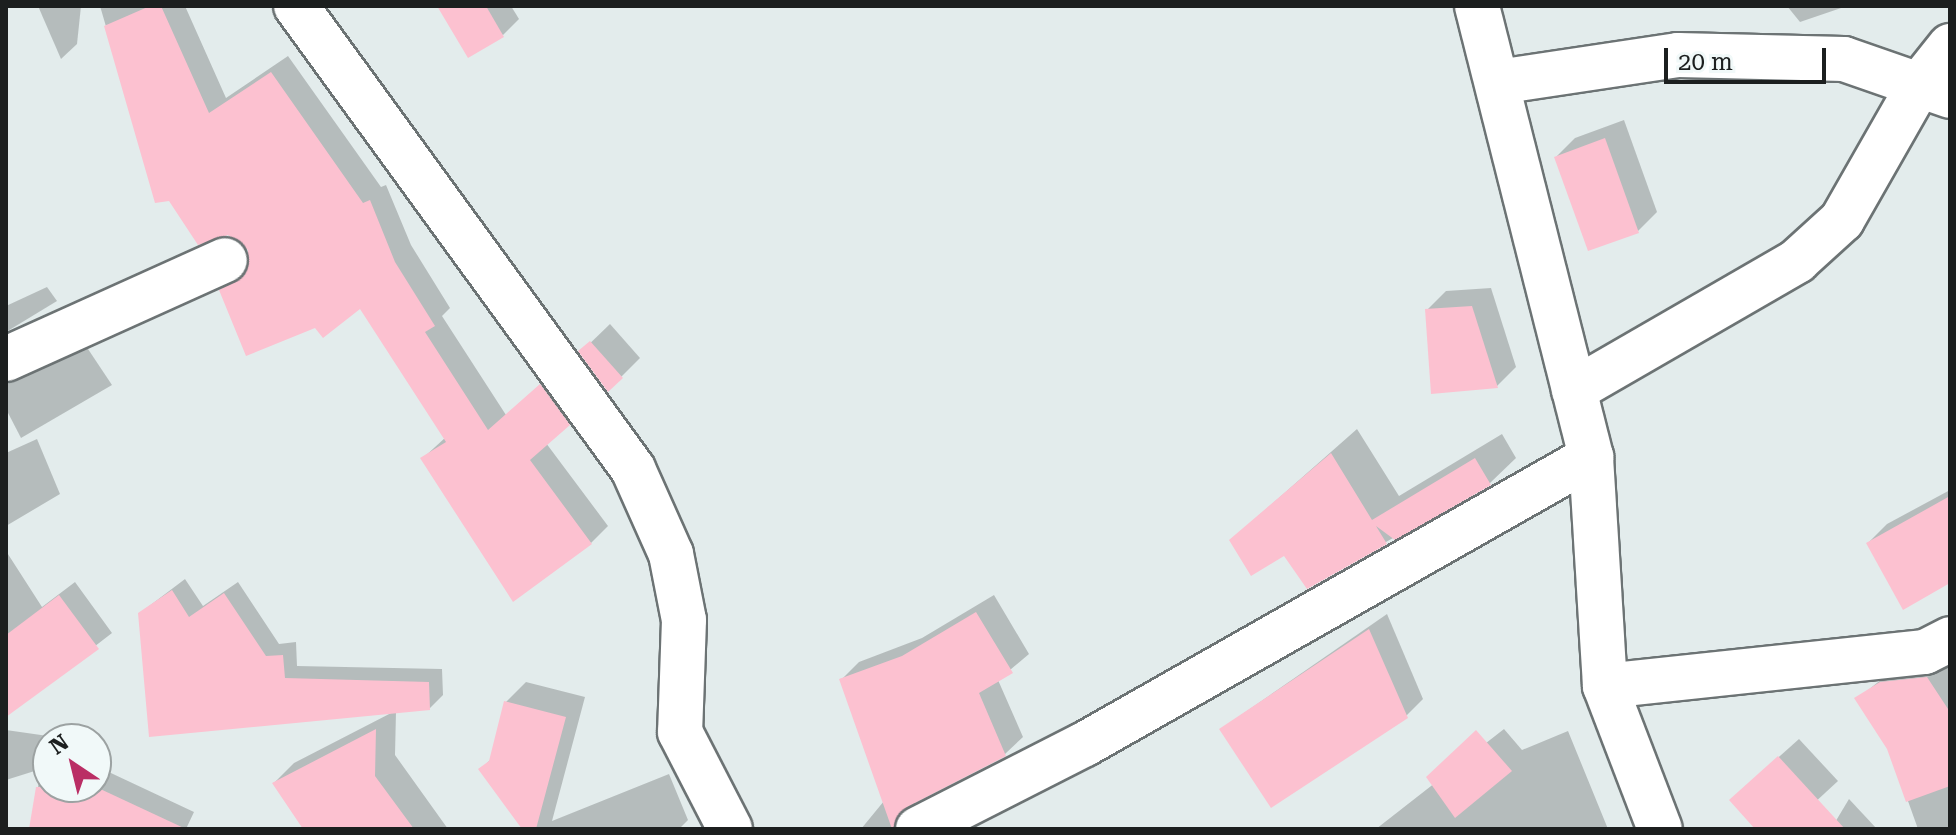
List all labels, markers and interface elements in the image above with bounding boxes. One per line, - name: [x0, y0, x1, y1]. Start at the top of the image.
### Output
- scale bar: [1668, 32, 1830, 82]
- text: 20 m: [1678, 48, 1733, 76]
- north arrow: [32, 723, 112, 803]
- text: N: [45, 729, 73, 760]

